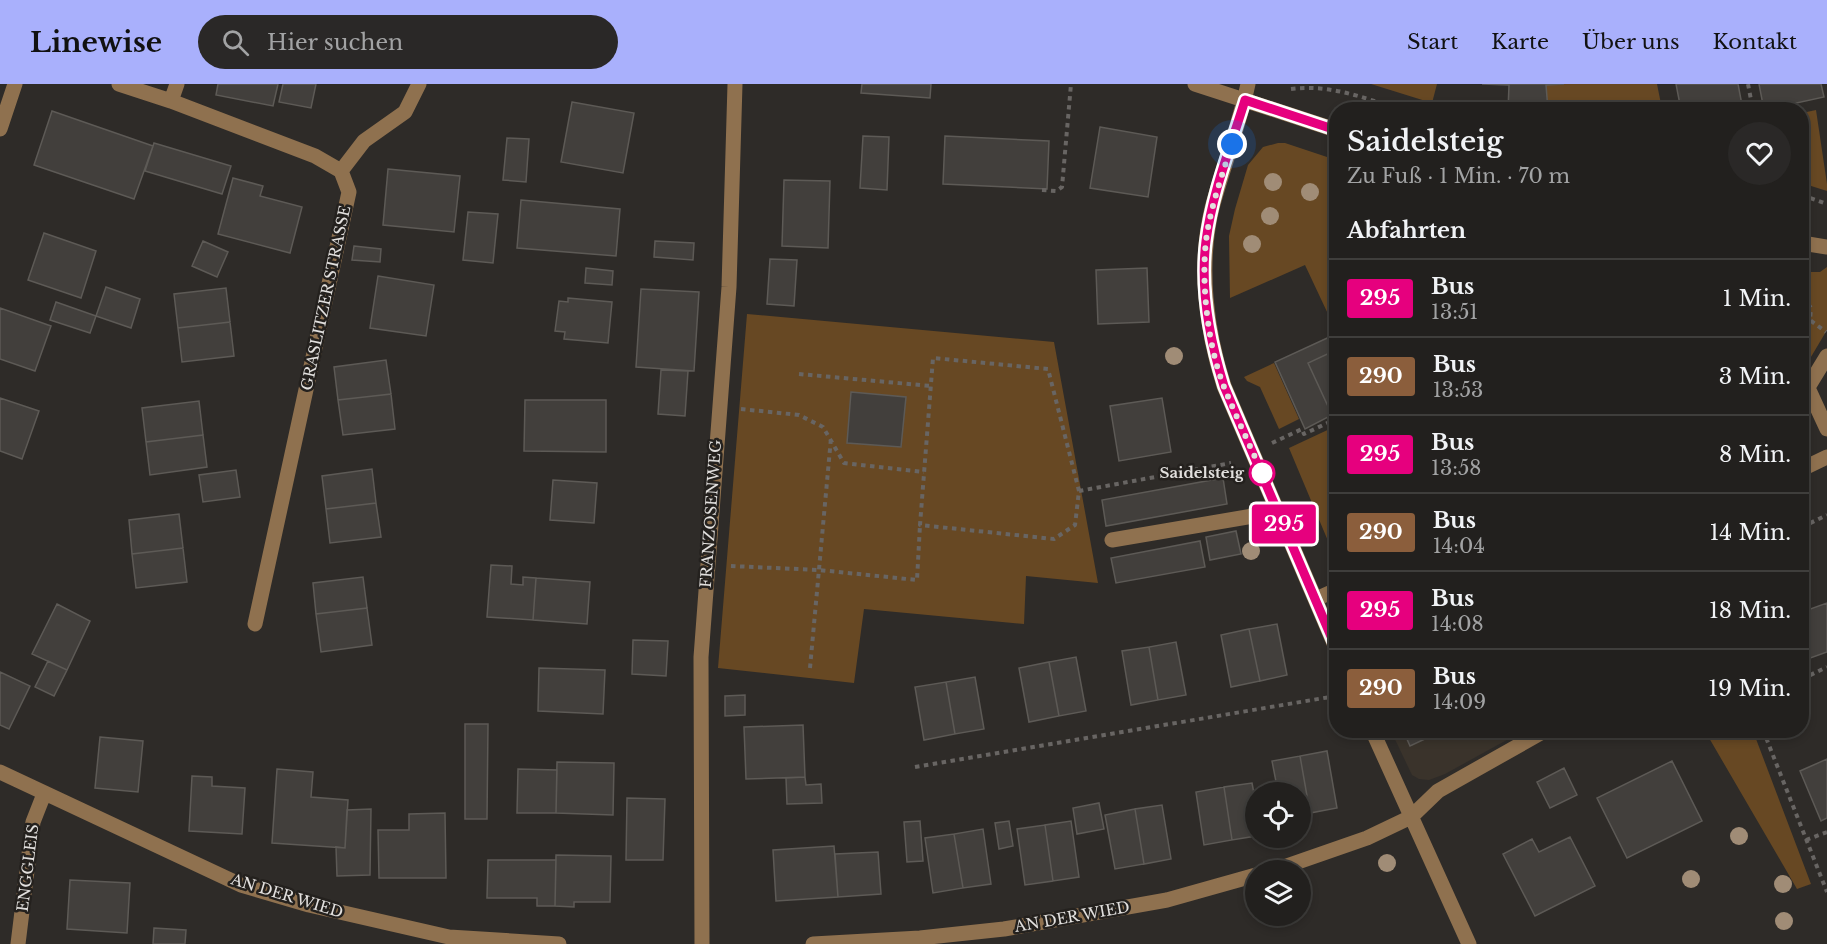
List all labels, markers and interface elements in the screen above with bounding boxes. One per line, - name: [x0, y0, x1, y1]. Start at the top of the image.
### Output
- search box: [198, 15, 618, 69]
- text: Linewise: [30, 25, 162, 60]
- icon: search: [219, 26, 252, 59]
- text: Hier suchen: [267, 29, 403, 56]
- text: Start: [1407, 29, 1458, 55]
- text: Karte: [1491, 29, 1549, 55]
- text: Über uns: [1582, 29, 1680, 55]
- text: Kontakt: [1713, 29, 1797, 55]
- button: heart: [1728, 122, 1791, 185]
- text: Saidelsteig: [1347, 124, 1503, 159]
- your location: [1217, 129, 1247, 159]
- text: Zu Fuß · 1 Min. · 70 m: [1347, 164, 1570, 188]
- street label: GRASLITZER STRASSE: [297, 204, 354, 392]
- text: Abfahrten: [1347, 217, 1466, 244]
- text: Bus: [1431, 273, 1474, 300]
- text: 295: [1360, 285, 1400, 311]
- text: 1 Min.: [1722, 285, 1791, 312]
- text: 13:51: [1431, 300, 1478, 324]
- text: Bus: [1433, 351, 1476, 378]
- text: 290: [1359, 363, 1403, 389]
- text: 3 Min.: [1719, 363, 1791, 390]
- text: 13:53: [1433, 378, 1483, 402]
- text: Bus: [1431, 429, 1474, 456]
- street label: FRANZOSENWEG: [696, 439, 725, 589]
- text: 295: [1360, 441, 1400, 467]
- text: 8 Min.: [1719, 441, 1791, 468]
- text: 13:58: [1431, 456, 1481, 480]
- marker: Saidelsteig: [1249, 460, 1275, 486]
- place label: Saidelsteig: [1159, 463, 1245, 482]
- line badge: 295: [1250, 504, 1318, 544]
- text: Bus: [1433, 507, 1476, 534]
- text: 295: [1264, 511, 1304, 537]
- text: 290: [1359, 519, 1403, 545]
- text: 14 Min.: [1710, 519, 1791, 546]
- text: 14:04: [1433, 534, 1485, 558]
- text: Bus: [1431, 585, 1474, 612]
- text: 295: [1360, 597, 1400, 623]
- text: 18 Min.: [1709, 597, 1791, 624]
- text: 14:08: [1431, 612, 1484, 636]
- text: Bus: [1433, 663, 1476, 690]
- text: 290: [1359, 675, 1403, 701]
- text: 19 Min.: [1708, 675, 1791, 702]
- text: 14:09: [1433, 690, 1486, 714]
- map controls: [1245, 782, 1311, 926]
- button: locate: [1245, 782, 1311, 848]
- street label: ENGGLEIS: [13, 823, 42, 913]
- button: layers: [1245, 860, 1311, 926]
- street label: AN DER WIED: [228, 869, 346, 922]
- street label: AN DER WIED: [1012, 897, 1131, 936]

